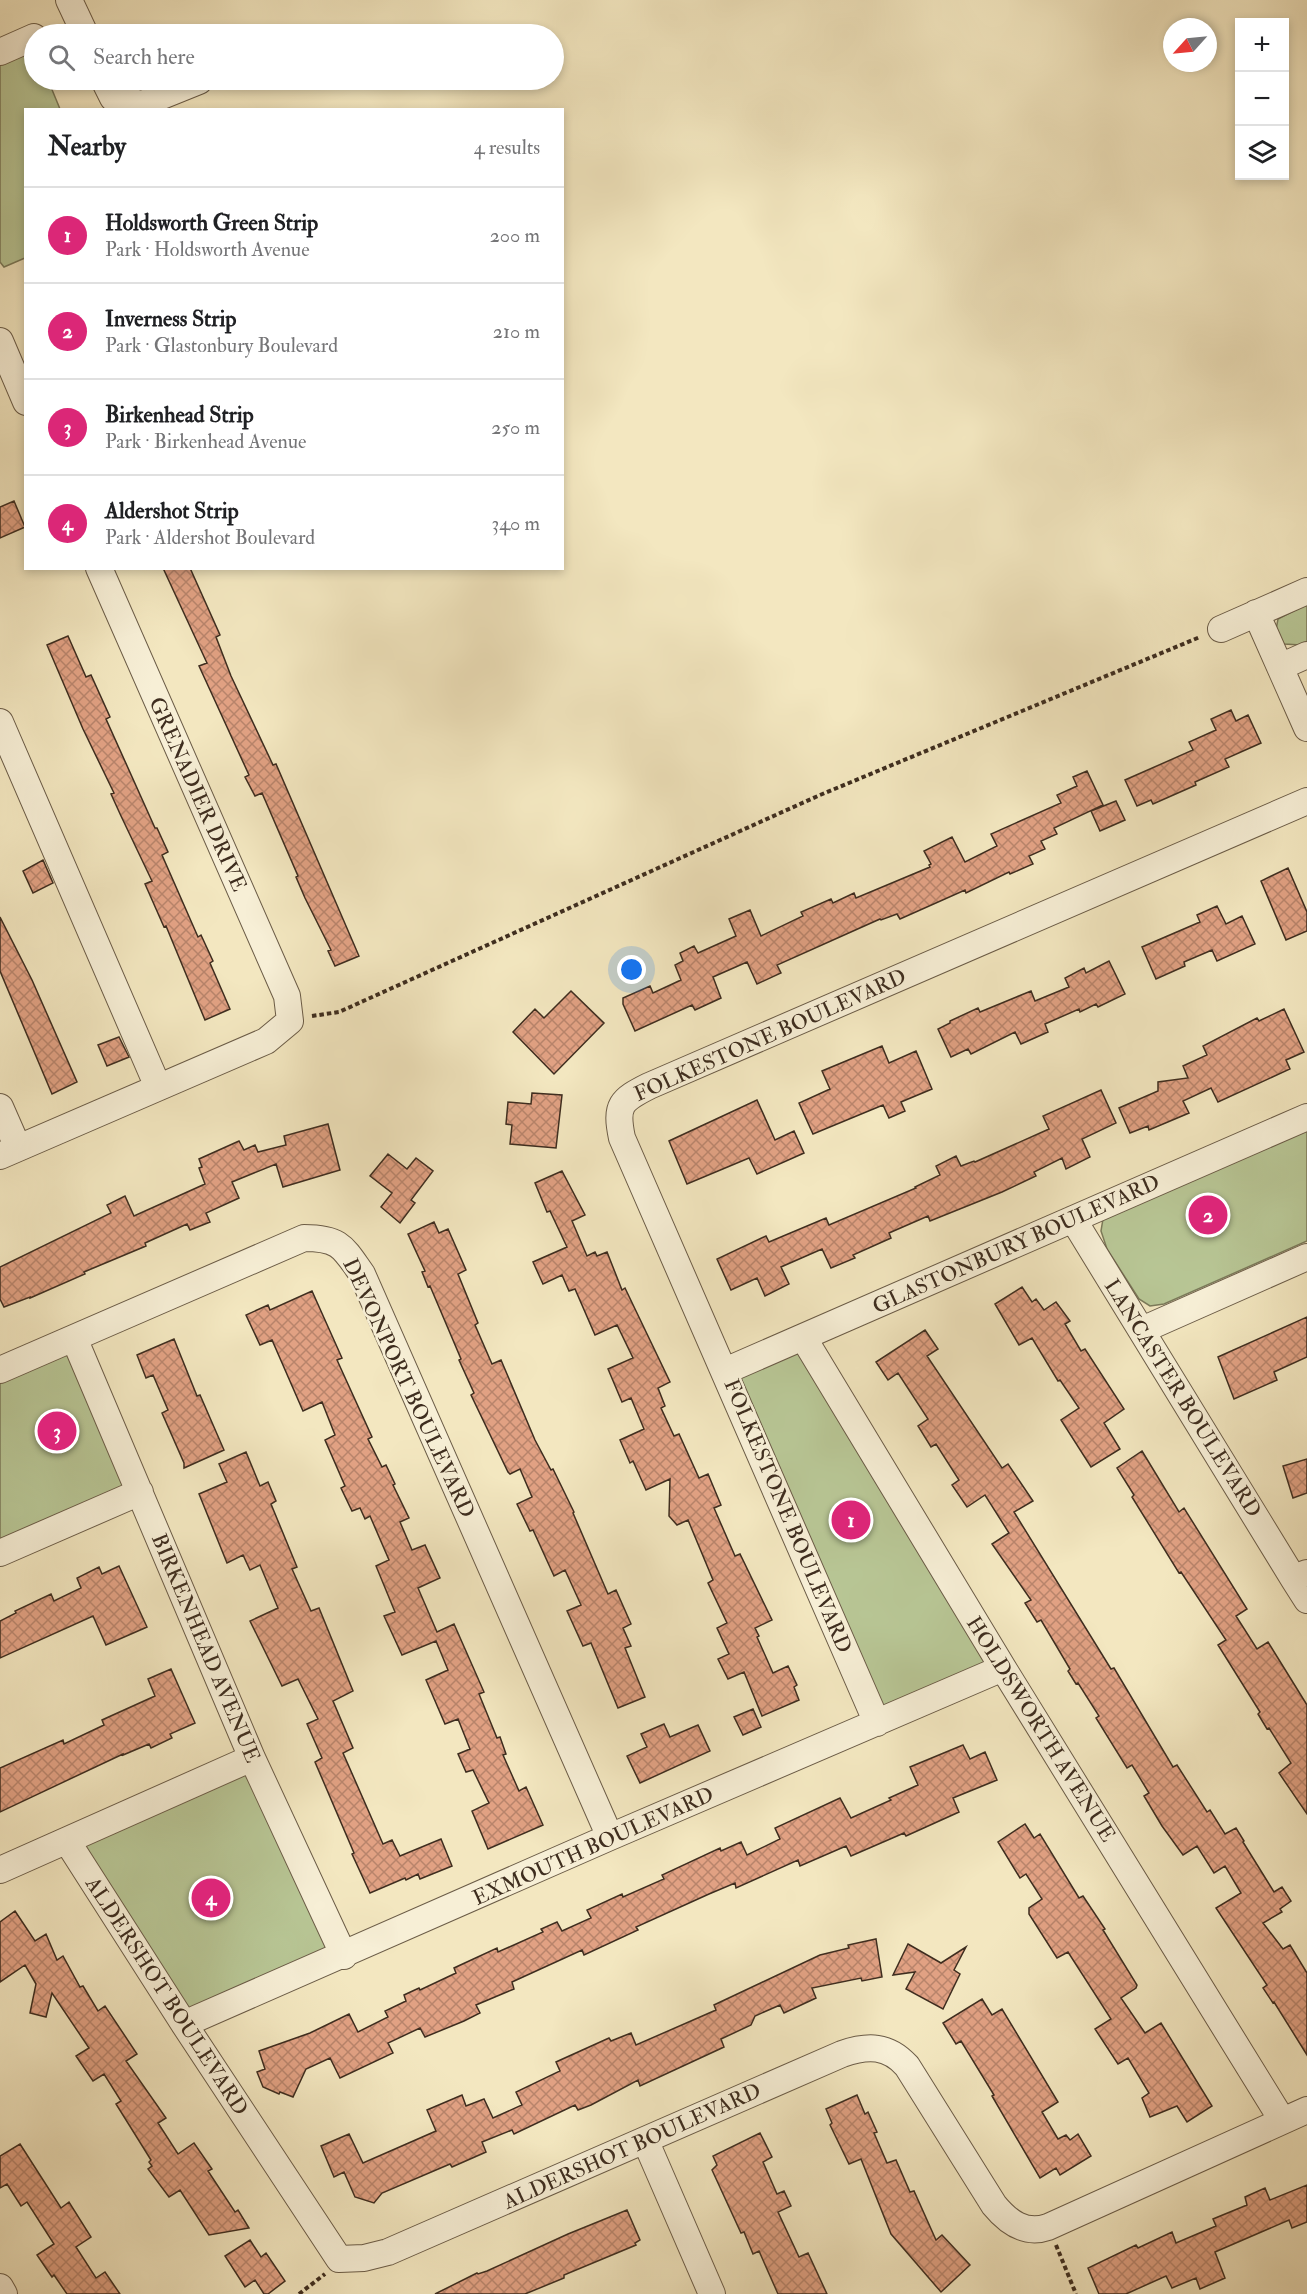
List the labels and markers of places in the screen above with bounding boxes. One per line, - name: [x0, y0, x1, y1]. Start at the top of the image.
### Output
- pin: 2: [1188, 1192, 1228, 1238]
- pin: 3: [38, 1408, 76, 1454]
- pin: 1: [832, 1498, 870, 1543]
- pin: 4: [192, 1876, 230, 1920]

